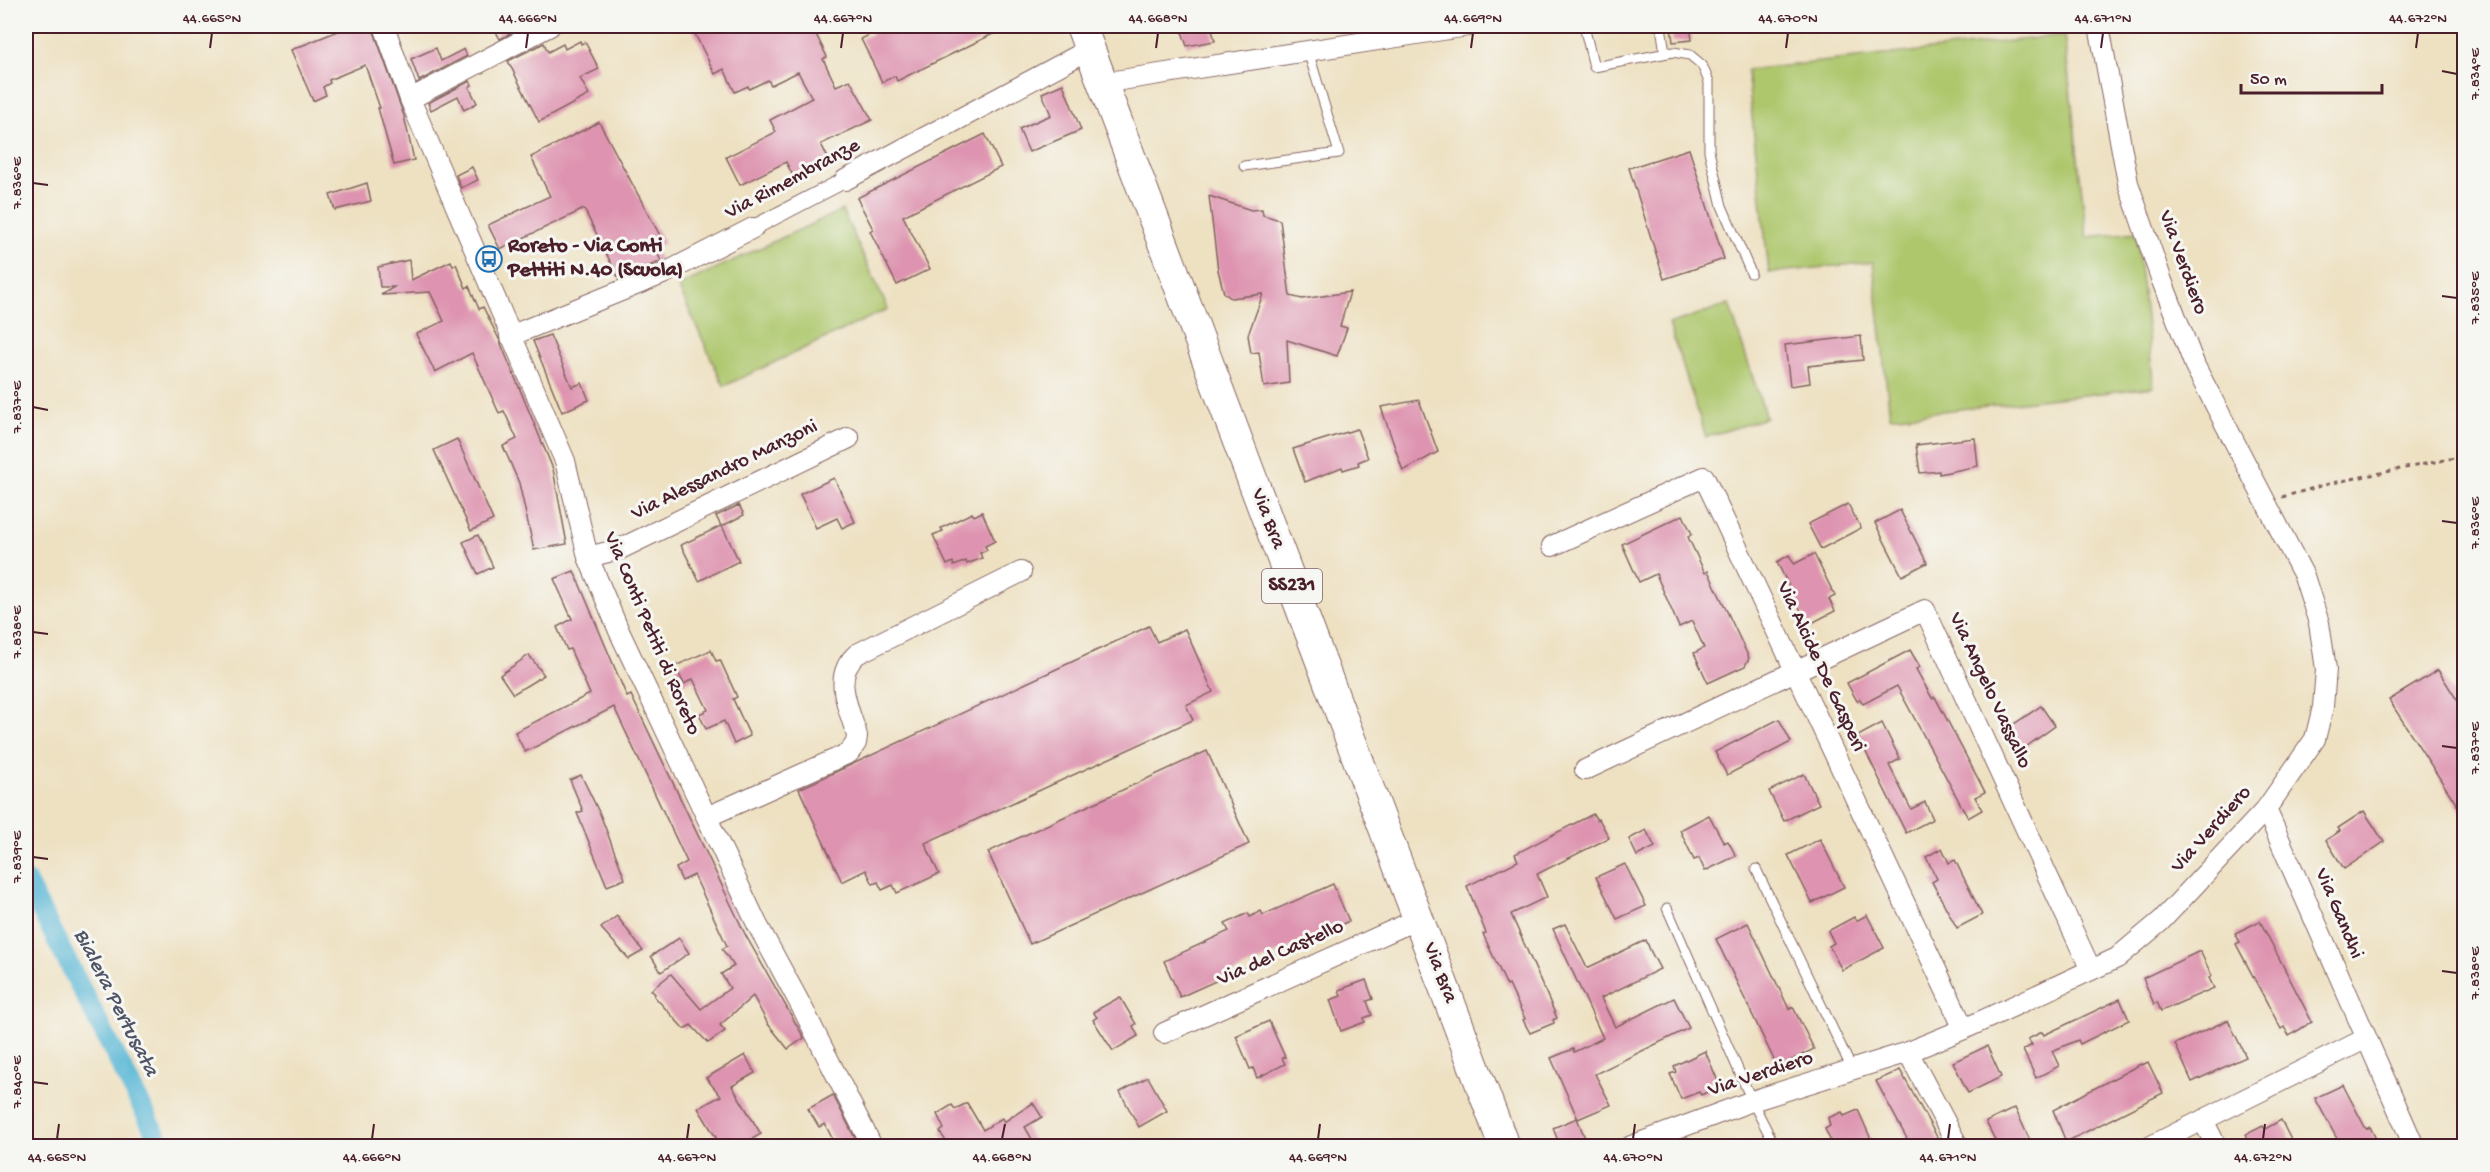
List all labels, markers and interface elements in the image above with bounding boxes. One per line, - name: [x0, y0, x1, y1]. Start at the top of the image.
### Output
- text: 44.665°N: [183, 10, 241, 28]
- text: 44.666°N: [499, 10, 557, 28]
- text: 44.667°N: [814, 10, 872, 28]
- text: 44.668°N: [1129, 10, 1188, 28]
- text: 44.669°N: [1444, 10, 1502, 28]
- text: 44.670°N: [1758, 10, 1818, 28]
- text: 44.671°N: [2075, 10, 2132, 28]
- text: 44.672°N: [2389, 10, 2447, 28]
- text: 7.834°E: [2467, 47, 2485, 101]
- scale bar: [2241, 57, 2382, 95]
- text: 50 m: [2250, 70, 2287, 91]
- street label: Via Rimembranze: [720, 133, 866, 227]
- text: 7.836°E: [9, 156, 27, 210]
- street label: Via Verdiero: [2151, 207, 2212, 319]
- place label: Roreto - Via Conti Pettiti N.40 (Scuola): [507, 235, 683, 284]
- bus stop icon: Roreto - Via Conti Pettiti N.40 (Scuola): [474, 244, 504, 274]
- text: 7.835°E: [2467, 271, 2485, 325]
- text: 7.837°E: [9, 380, 27, 434]
- street label: Via Alessandro Manzoni: [627, 415, 822, 527]
- street label: Via Bra: [1244, 484, 1290, 554]
- text: 7.836°E: [2467, 496, 2485, 550]
- street label: Via Conti Petiti di Roreto: [596, 528, 705, 739]
- road number: SS231: [1262, 569, 1322, 603]
- street label: Via Alcide De Gasperi: [1769, 577, 1870, 756]
- text: 7.838°E: [9, 605, 27, 659]
- street label: Via Angelo Vassallo: [1942, 608, 2036, 773]
- text: 7.837°E: [2467, 721, 2485, 775]
- street label: Via Verdiero: [2166, 781, 2258, 880]
- text: 7.839°E: [9, 830, 27, 884]
- street label: Via Gandhi: [2307, 864, 2368, 963]
- street label: Via del Castello: [1213, 915, 1348, 993]
- water label: Bialera Pertusata: [67, 925, 164, 1083]
- street label: Via Bra: [1416, 938, 1462, 1008]
- text: 7.838°E: [2467, 946, 2485, 1000]
- street label: Via Verdiero: [1704, 1046, 1817, 1104]
- text: 7.840°E: [9, 1055, 27, 1109]
- text: 44.665°N: [28, 1149, 86, 1167]
- text: 44.666°N: [343, 1149, 401, 1167]
- text: 44.667°N: [658, 1149, 716, 1167]
- text: 44.668°N: [973, 1149, 1032, 1167]
- text: 44.669°N: [1289, 1149, 1347, 1167]
- text: 44.670°N: [1603, 1149, 1663, 1167]
- text: 44.671°N: [1920, 1149, 1977, 1167]
- text: 44.672°N: [2234, 1149, 2292, 1167]

